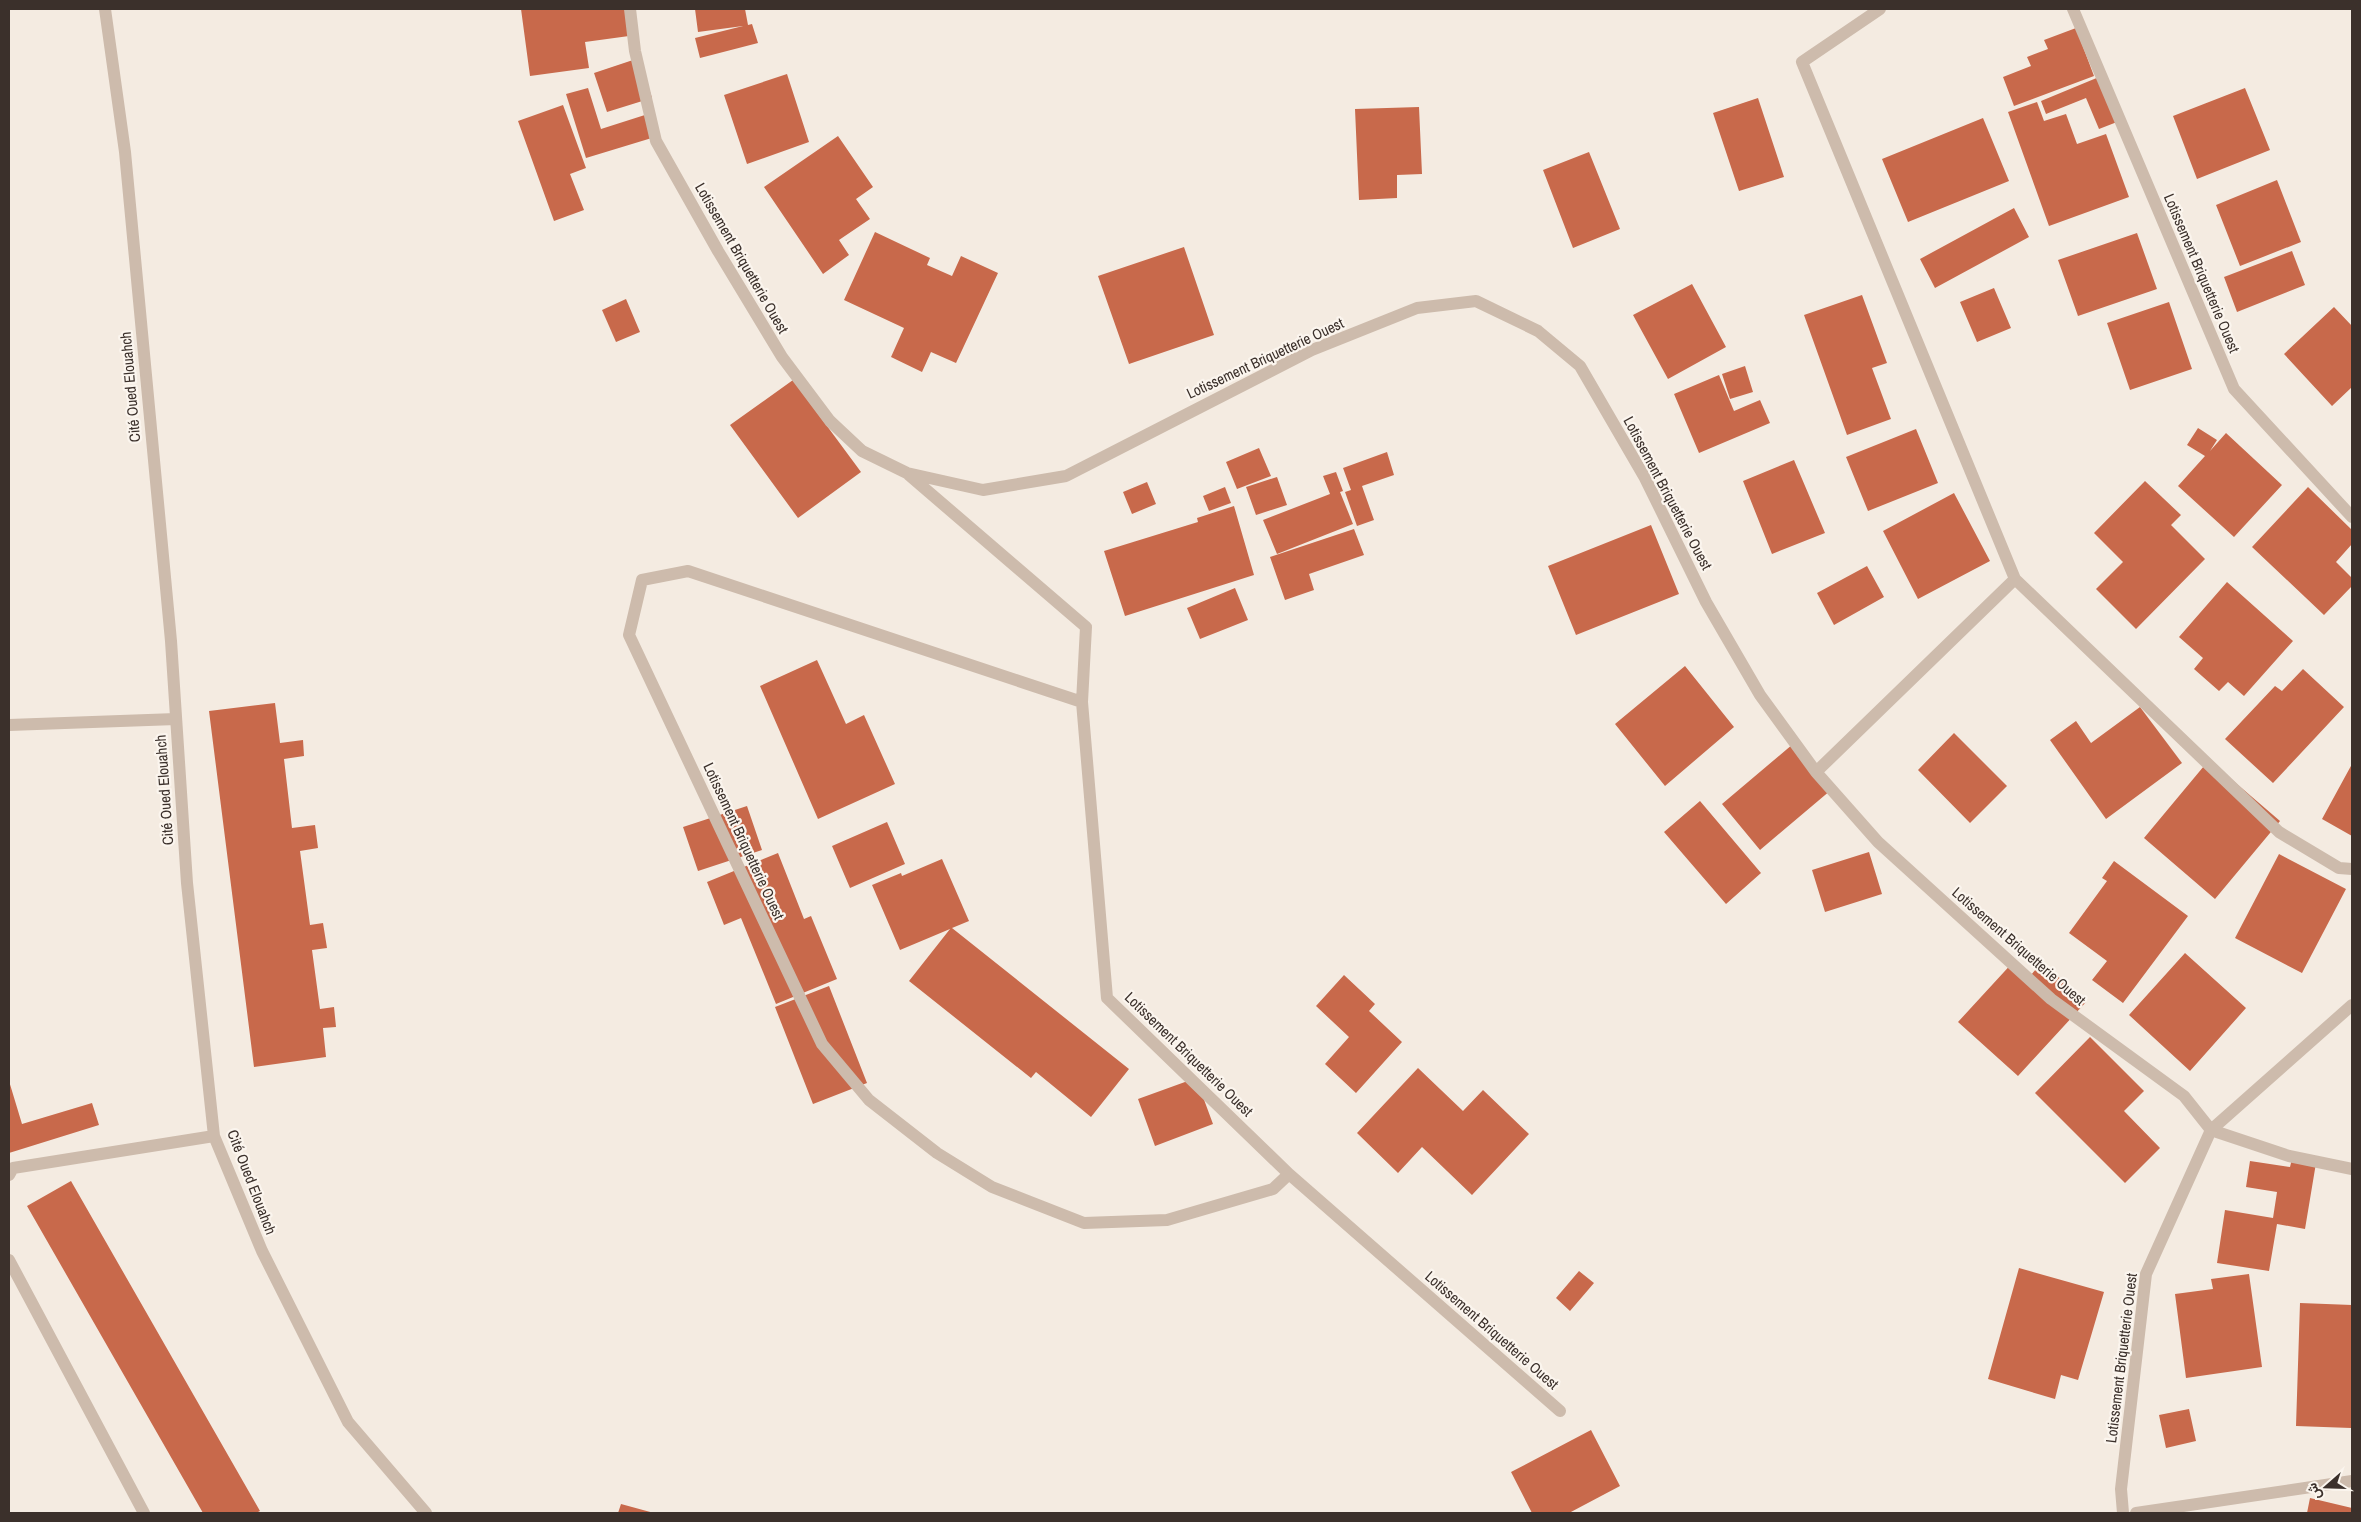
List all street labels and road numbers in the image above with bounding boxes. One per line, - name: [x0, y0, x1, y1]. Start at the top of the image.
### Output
- street label: Lotissement Briquetterie Ouest: [690, 179, 794, 338]
- street label: Lotissement Briquetterie Ouest: [2159, 190, 2245, 356]
- street label: Lotissement Briquetterie Ouest: [1183, 312, 1347, 404]
- street label: Cité Oued Elouahch: [115, 331, 145, 443]
- street label: Lotissement Briquetterie Ouest: [1619, 413, 1718, 574]
- street label: Cité Oued Elouahch: [150, 734, 178, 846]
- street label: Lotissement Briquetterie Ouest: [698, 759, 790, 923]
- street label: Lotissement Briquetterie Ouest: [1948, 882, 2091, 1010]
- street label: Lotissement Briquetterie Ouest: [1120, 987, 1258, 1121]
- street label: Cité Oued Elouahch: [222, 1127, 282, 1237]
- street label: Lotissement Briquetterie Ouest: [1421, 1266, 1564, 1394]
- street label: Lotissement Briquetterie Ouest: [2100, 1271, 2142, 1444]

